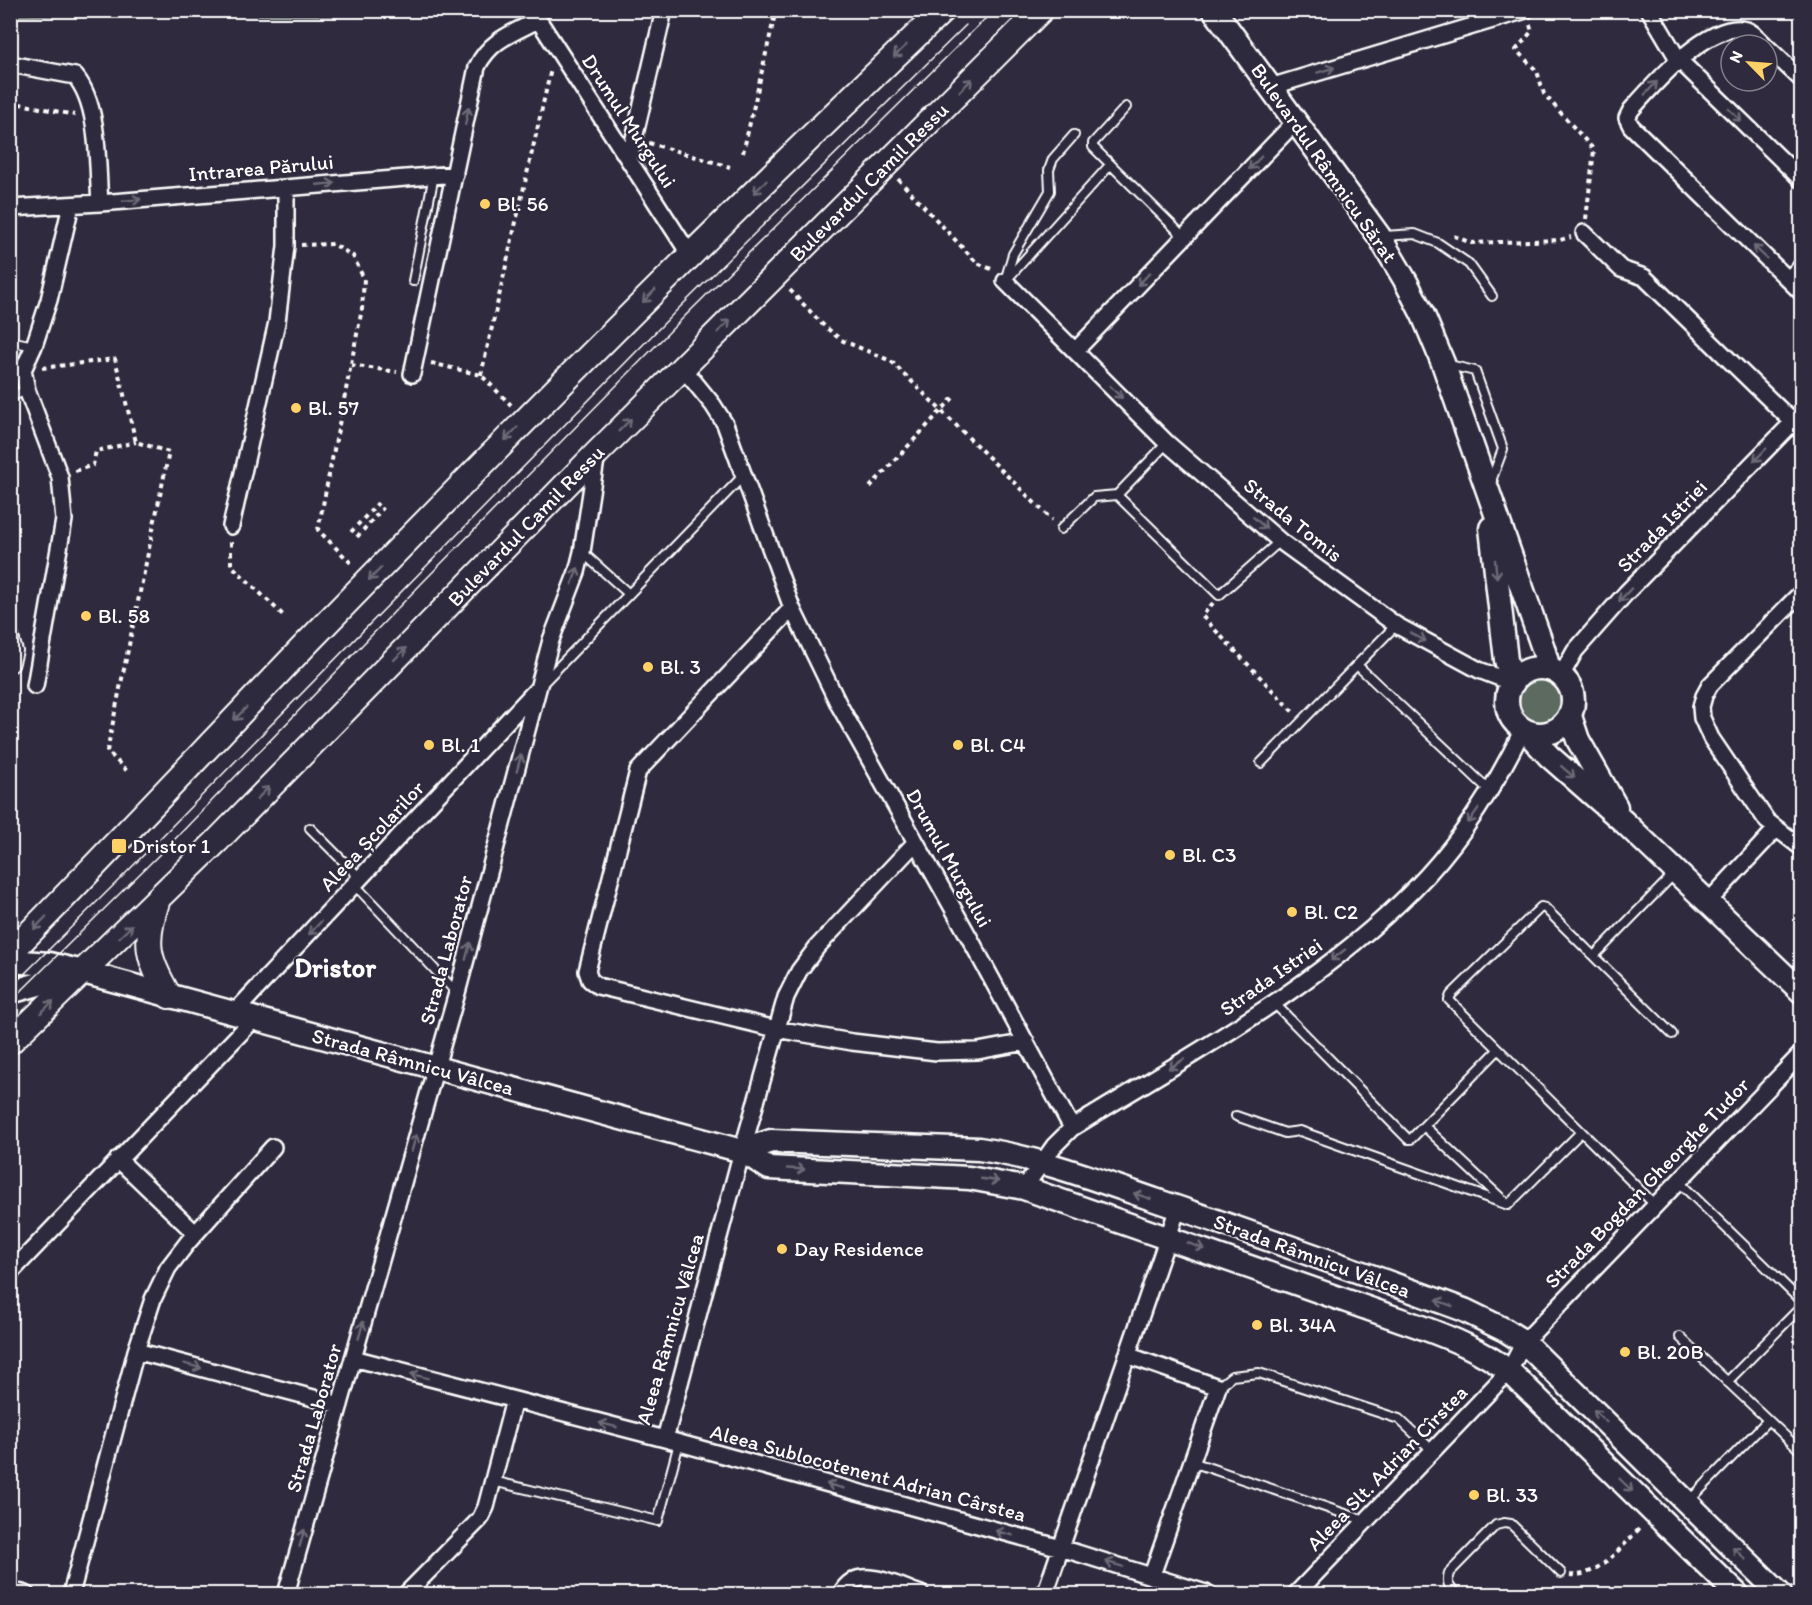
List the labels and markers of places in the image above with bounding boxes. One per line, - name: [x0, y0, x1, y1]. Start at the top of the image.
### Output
- place label: Bl. 56: [497, 191, 549, 216]
- marker: Bl. 56: [478, 197, 492, 211]
- place label: Bl. 57: [308, 395, 359, 420]
- marker: Bl. 57: [289, 401, 303, 415]
- place label: Bl. 58: [98, 603, 150, 628]
- marker: Bl. 58: [79, 609, 93, 623]
- place label: Bl. 3: [660, 654, 701, 679]
- marker: Bl. 3: [641, 660, 655, 674]
- place label: Bl. 1: [441, 732, 480, 757]
- place label: Bl. C4: [970, 732, 1026, 757]
- marker: Bl. 1: [422, 738, 436, 752]
- marker: Bl. C4: [951, 738, 965, 752]
- place label: Dristor 1: [132, 833, 211, 858]
- marker: Dristor 1: [110, 837, 128, 855]
- place label: Bl. C3: [1182, 842, 1236, 867]
- marker: Bl. C3: [1163, 848, 1177, 862]
- place label: Bl. C2: [1304, 899, 1358, 924]
- marker: Bl. C2: [1285, 905, 1299, 919]
- place label: Day Residence: [794, 1236, 924, 1261]
- marker: Day Residence: [775, 1242, 789, 1256]
- place label: Bl. 34A: [1269, 1312, 1336, 1337]
- marker: Bl. 34A: [1250, 1318, 1264, 1332]
- place label: Bl. 20B: [1637, 1339, 1704, 1364]
- marker: Bl. 20B: [1618, 1345, 1632, 1359]
- place label: Bl. 33: [1486, 1482, 1538, 1507]
- marker: Bl. 33: [1467, 1488, 1481, 1502]

